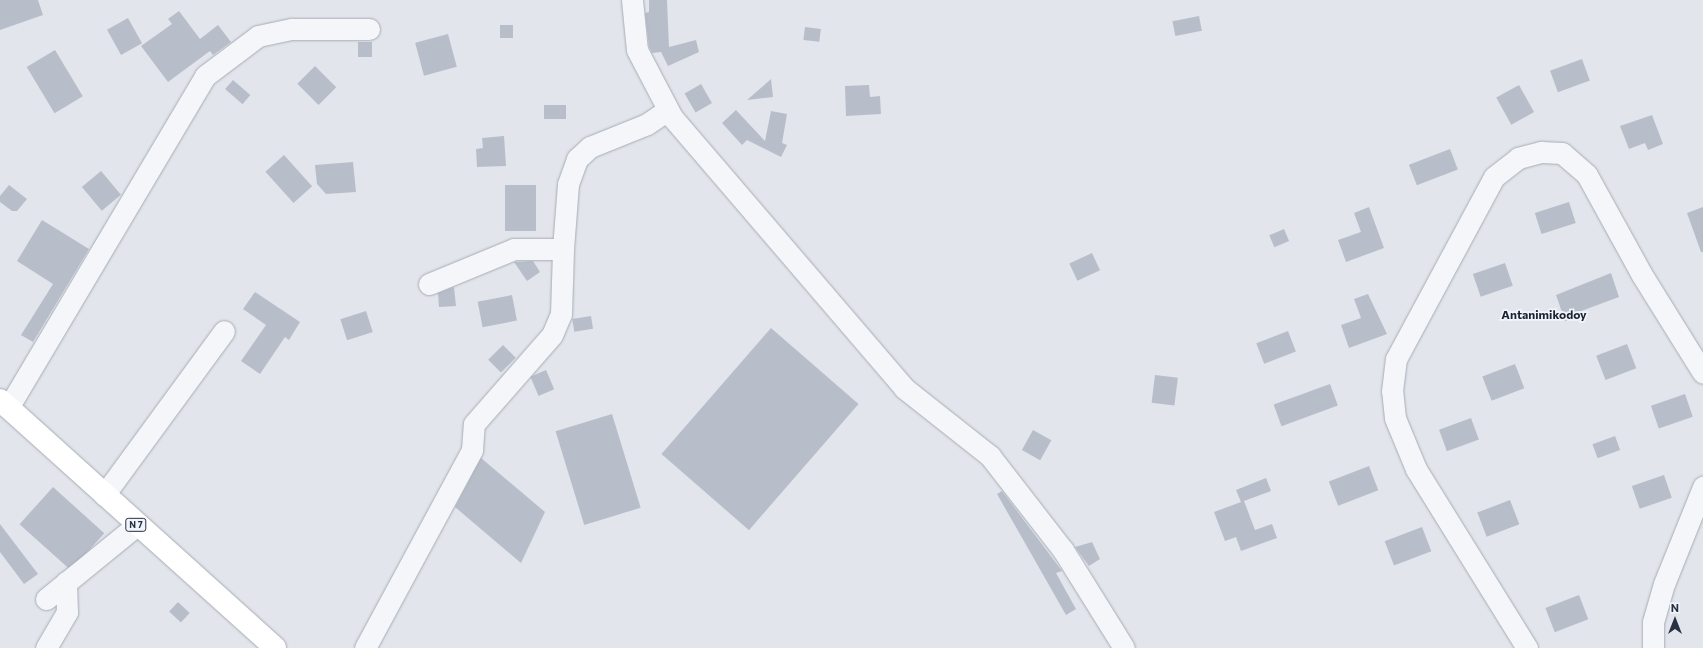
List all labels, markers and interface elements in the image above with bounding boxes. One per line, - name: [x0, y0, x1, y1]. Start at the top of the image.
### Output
- district label: Antanimikodoy: [1501, 308, 1587, 322]
- road number: N 7: [125, 518, 147, 532]
- north arrow: [1655, 600, 1695, 640]
- text: N: [1671, 601, 1679, 614]

